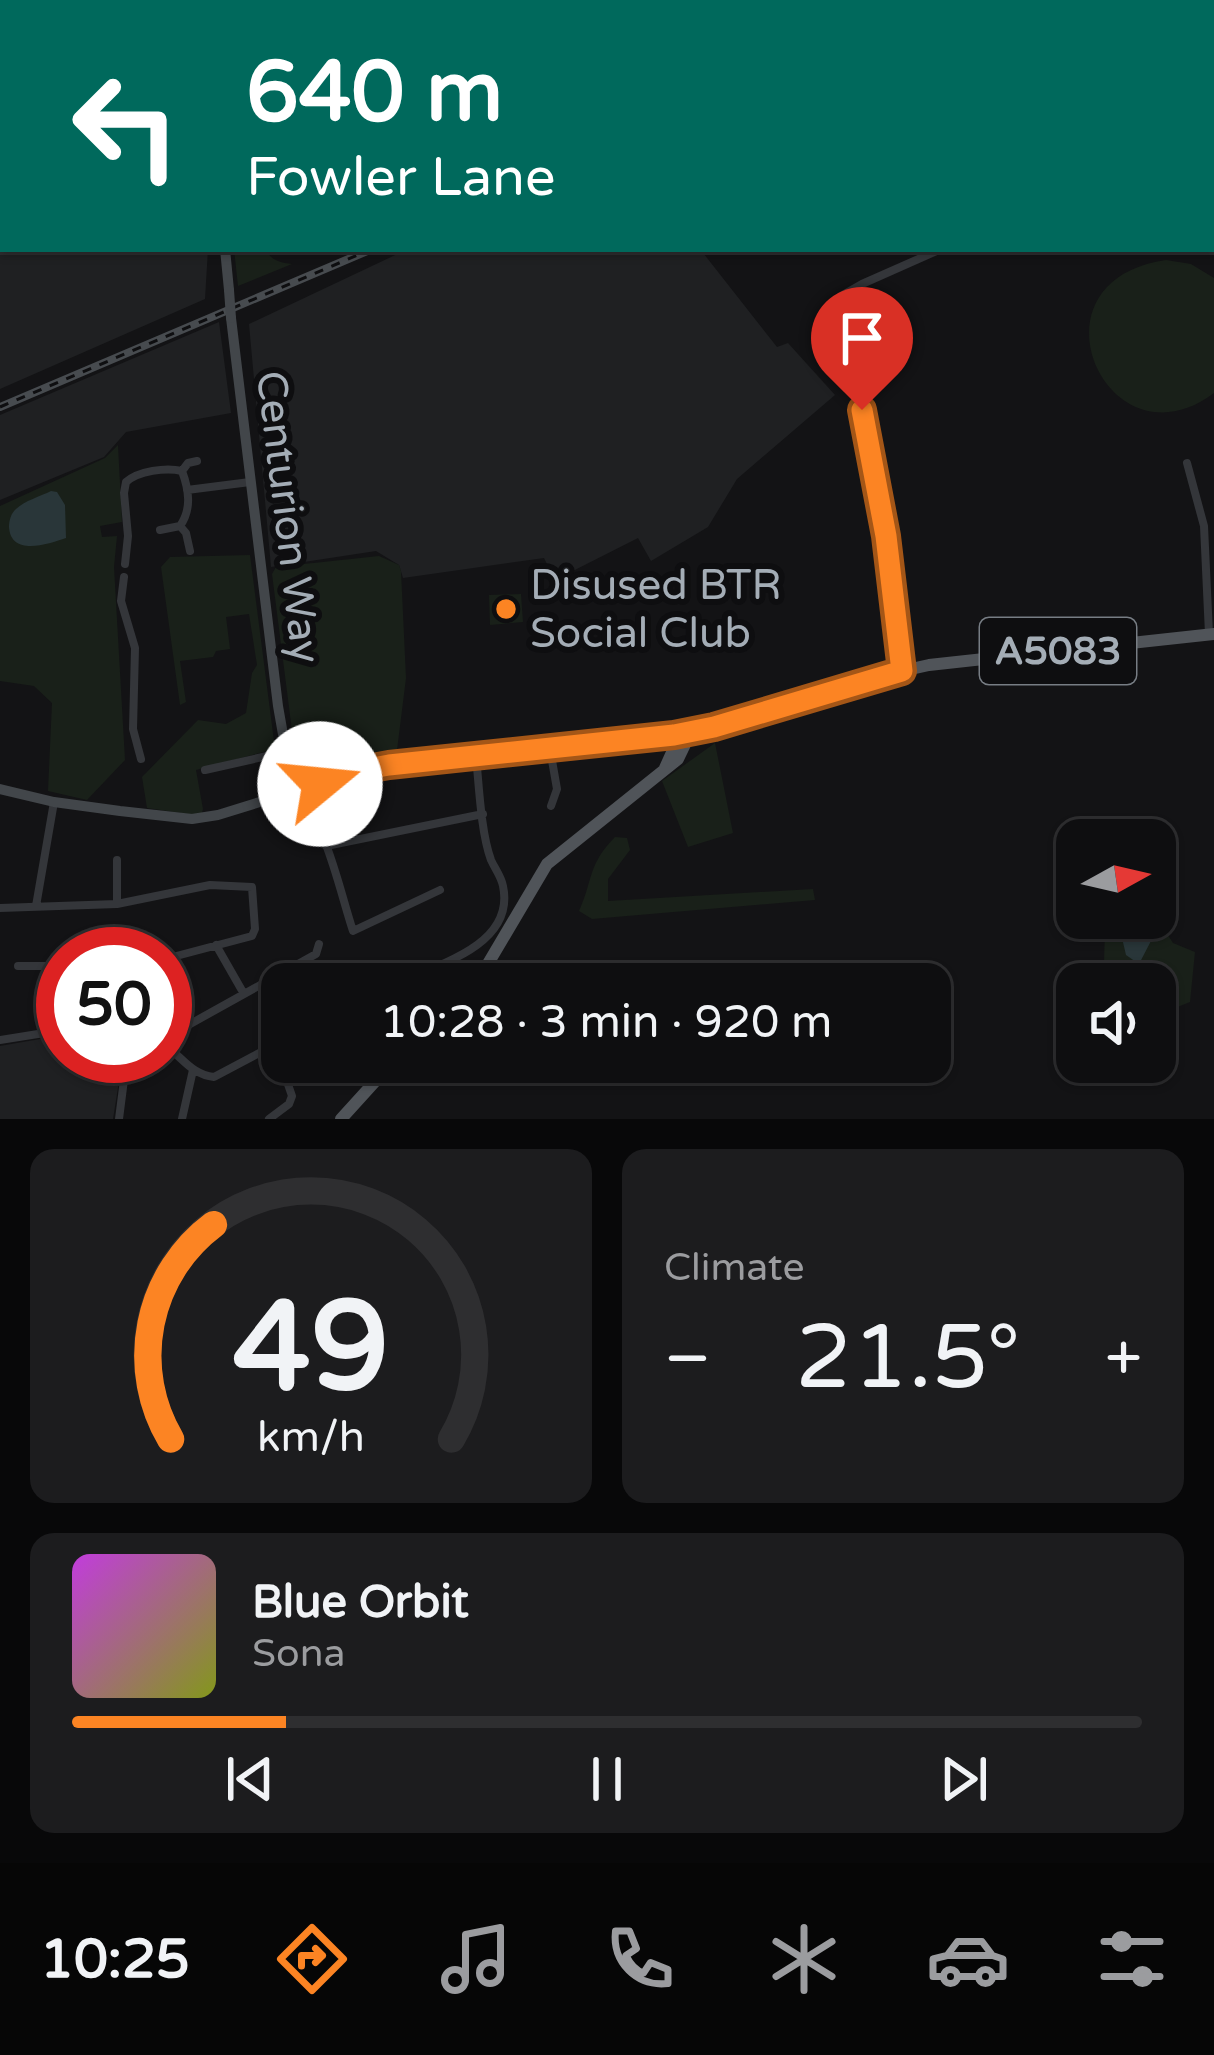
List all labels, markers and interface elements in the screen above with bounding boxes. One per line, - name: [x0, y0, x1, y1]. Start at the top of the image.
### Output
- text: 640 m: [246, 43, 503, 144]
- icon: left: [48, 48, 204, 204]
- text: Fowler Lane: [246, 145, 556, 210]
- pin: [811, 287, 913, 410]
- icon: arrive: [829, 305, 895, 371]
- street label: Centurion Way: [245, 368, 331, 666]
- place label: Disused BTR Social Club: [530, 560, 782, 659]
- marker: Disused BTR Social Club: [493, 596, 519, 622]
- road number: A5083: [980, 618, 1136, 684]
- position arrow: [257, 721, 383, 847]
- north arrow: [1056, 819, 1176, 939]
- map controls: [1056, 819, 1176, 1083]
- speed limit sign: 50: [36, 927, 192, 1083]
- button: sound: [1056, 963, 1176, 1083]
- text: 10:28 · 3 min · 920 m: [380, 996, 832, 1050]
- text: Climate: [664, 1244, 804, 1291]
- text: 49: [233, 1273, 389, 1424]
- text: 21.5°: [795, 1304, 1021, 1413]
- text: −: [664, 1319, 711, 1399]
- text: +: [1105, 1319, 1142, 1399]
- text: km/h: [257, 1412, 365, 1463]
- text: Blue Orbit: [252, 1576, 469, 1630]
- text: Sona: [252, 1630, 345, 1677]
- icon: previous: [217, 1746, 283, 1812]
- icon: pause: [574, 1746, 640, 1812]
- icon: next: [931, 1746, 997, 1812]
- icon: directions: [270, 1917, 354, 2001]
- icon: music: [434, 1917, 518, 2001]
- icon: phone: [598, 1917, 682, 2001]
- icon: climate: [762, 1917, 846, 2001]
- icon: car: [926, 1917, 1010, 2001]
- icon: filters: [1090, 1917, 1174, 2001]
- text: 10:25: [40, 1927, 190, 1992]

